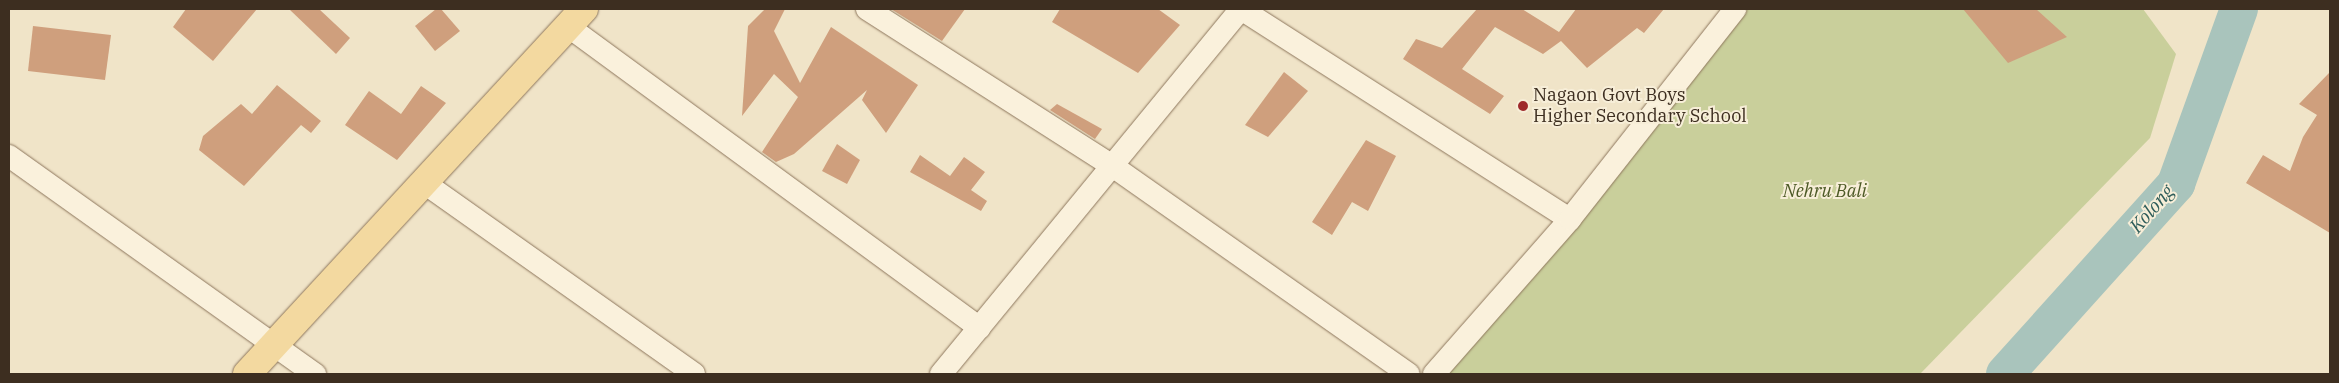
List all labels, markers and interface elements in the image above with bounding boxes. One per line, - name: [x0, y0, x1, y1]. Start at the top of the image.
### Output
- place label: Nagaon Govt Boys Higher Secondary School: [1533, 85, 1747, 128]
- marker: Nagaon Govt Boys Higher Secondary School: [1517, 100, 1529, 112]
- park label: Nehru Bali: [1783, 180, 1867, 202]
- water label: Kolong: [2125, 180, 2179, 238]

